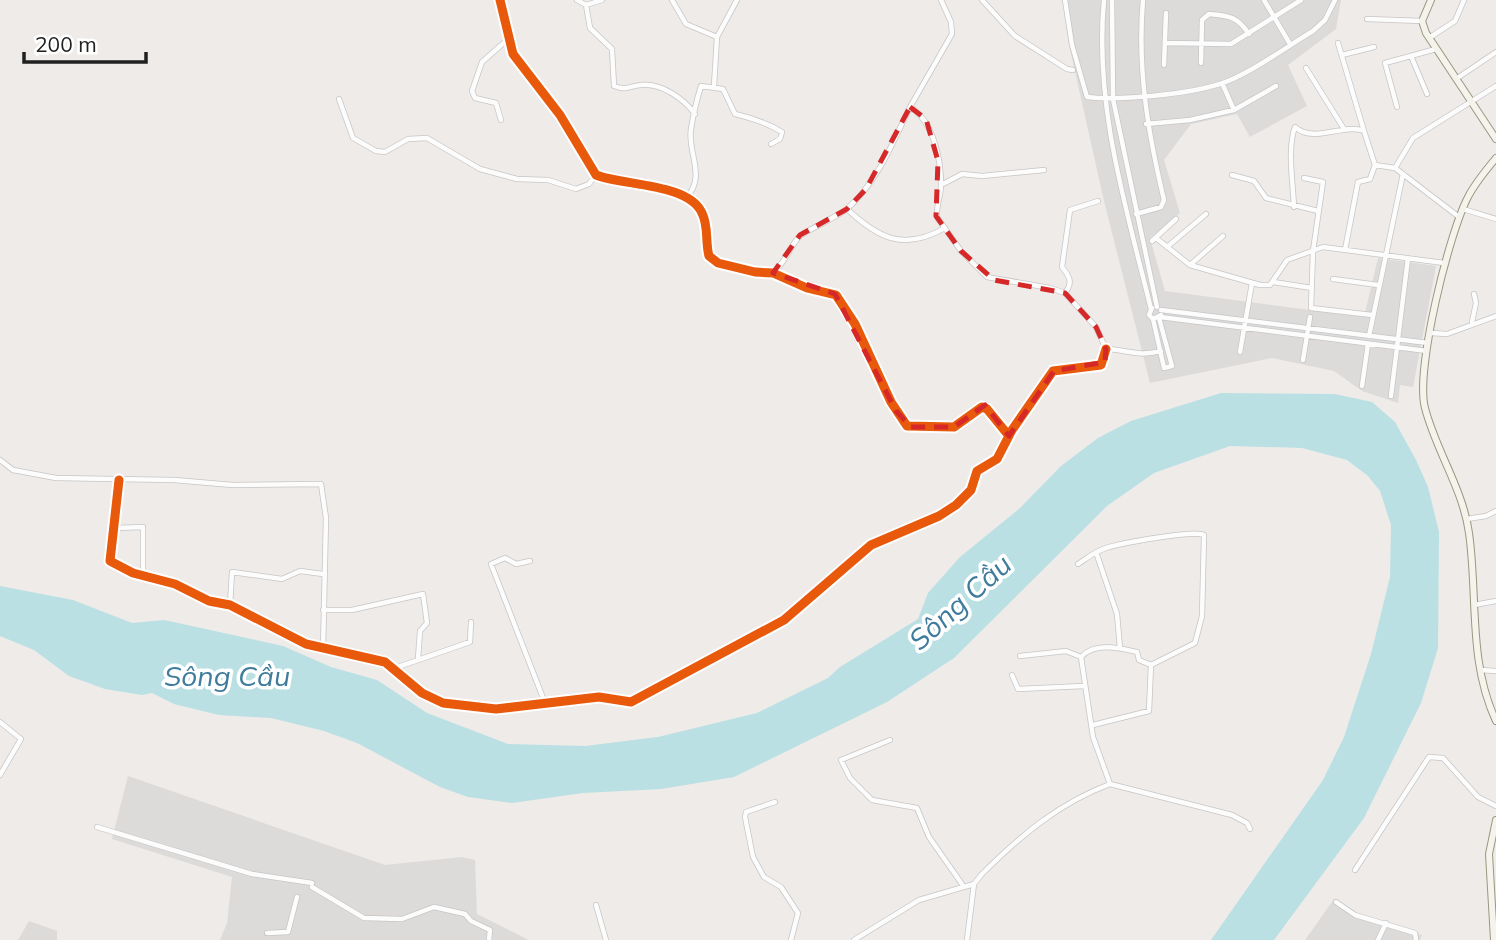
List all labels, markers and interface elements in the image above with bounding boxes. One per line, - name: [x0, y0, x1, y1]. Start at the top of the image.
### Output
- scale bar: [24, 21, 147, 65]
- text: 200 m: [35, 31, 97, 57]
- water label: Sông Cầu: [901, 546, 1018, 657]
- water label: Sông Cầu: [164, 658, 290, 693]

